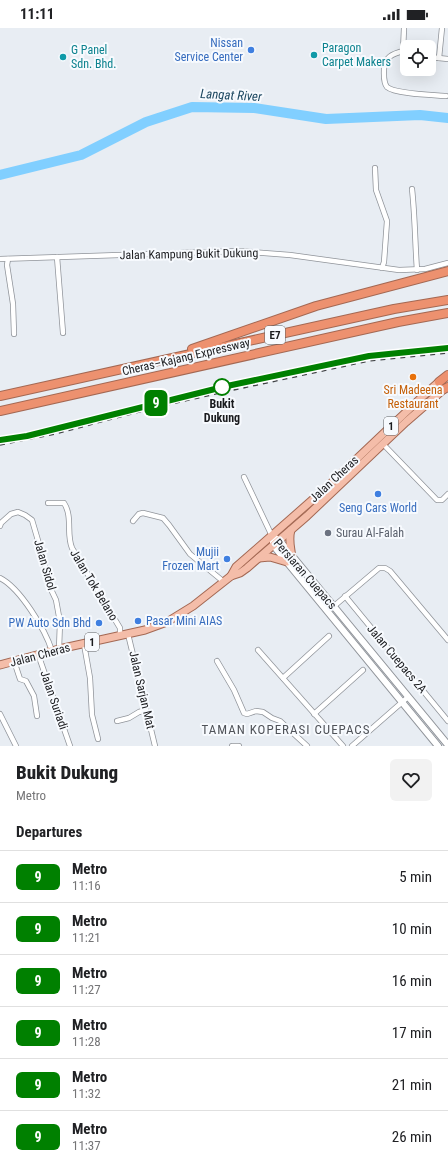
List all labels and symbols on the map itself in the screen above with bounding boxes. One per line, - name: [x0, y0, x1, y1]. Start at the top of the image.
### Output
- place label: Nissan Service Center: [175, 36, 243, 64]
- place label: Paragon Carpet Makers: [322, 41, 391, 69]
- place label: G Panel Sdn. Bhd.: [71, 43, 116, 71]
- marker: Nissan Service Center: [246, 45, 256, 55]
- marker: Paragon Carpet Makers: [309, 50, 319, 60]
- marker: G Panel Sdn. Bhd.: [58, 52, 68, 62]
- water label: Langat River: [200, 86, 263, 104]
- street label: Jalan Kampung Bukit Dukung: [120, 246, 258, 262]
- road number: E7: [265, 326, 285, 344]
- street label: Cheras–Kajang Expressway: [121, 335, 251, 379]
- marker: Sri Madeena Restaurant: [408, 372, 418, 382]
- marker: Bukit Dukung: [213, 378, 231, 396]
- place label: Sri Madeena Restaurant: [384, 383, 443, 411]
- line badge: 9: [143, 390, 169, 416]
- place label: Bukit Dukung: [204, 397, 240, 425]
- road number: 1: [384, 417, 398, 435]
- street label: Jalan Cheras: [307, 453, 361, 505]
- marker: Seng Cars World: [373, 489, 383, 499]
- place label: Seng Cars World: [339, 501, 417, 515]
- place label: Surau Al-Falah: [336, 526, 404, 540]
- marker: Surau Al-Falah: [323, 528, 333, 538]
- street label: Persiaran Cuepacs: [271, 536, 339, 612]
- street label: Jalan Sidol: [31, 538, 59, 592]
- place label: Mujii Frozen Mart: [162, 545, 219, 573]
- street label: Jalan Tok Belano: [67, 547, 121, 623]
- marker: Mujii Frozen Mart: [222, 554, 232, 564]
- place label: Pasar Mini AIAS: [146, 614, 222, 628]
- place label: PW Auto Sdn Bhd: [9, 616, 91, 630]
- marker: Pasar Mini AIAS: [133, 616, 143, 626]
- marker: PW Auto Sdn Bhd: [94, 618, 104, 628]
- street label: Jalan Cuepacs 2A: [364, 622, 430, 696]
- road number: 1: [85, 633, 99, 651]
- street label: Jalan Cheras: [8, 640, 72, 670]
- street label: Jalan Sarjan Mat: [126, 650, 158, 731]
- street label: Jalan Suriadi: [37, 669, 71, 731]
- district label: TAMAN KOPERASI CUEPACS: [202, 722, 370, 737]

